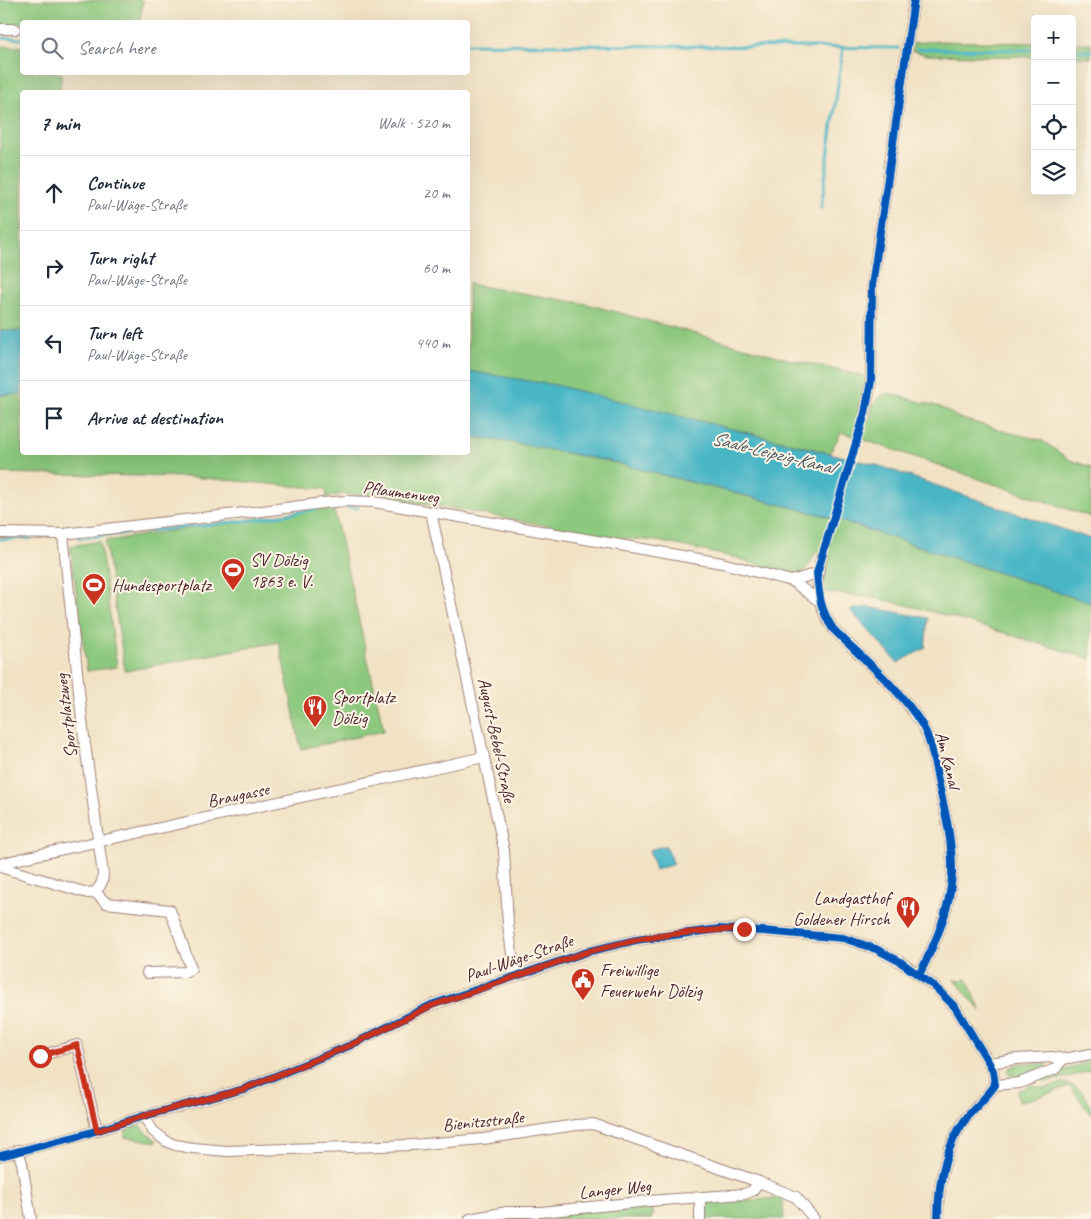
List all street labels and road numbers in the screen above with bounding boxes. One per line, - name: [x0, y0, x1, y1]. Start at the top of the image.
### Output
- street label: Pflaumenweg: [361, 476, 442, 508]
- street label: Sportplatzweg: [50, 671, 82, 759]
- street label: August-Bebel-Straße: [473, 676, 521, 805]
- street label: Am Kanal: [930, 729, 966, 794]
- street label: Braugasse: [205, 778, 272, 812]
- street label: Paul-Wäge-Straße: [462, 929, 577, 987]
- street label: Bienitzstraße: [441, 1106, 526, 1136]
- street label: Langer Weg: [578, 1174, 654, 1204]

